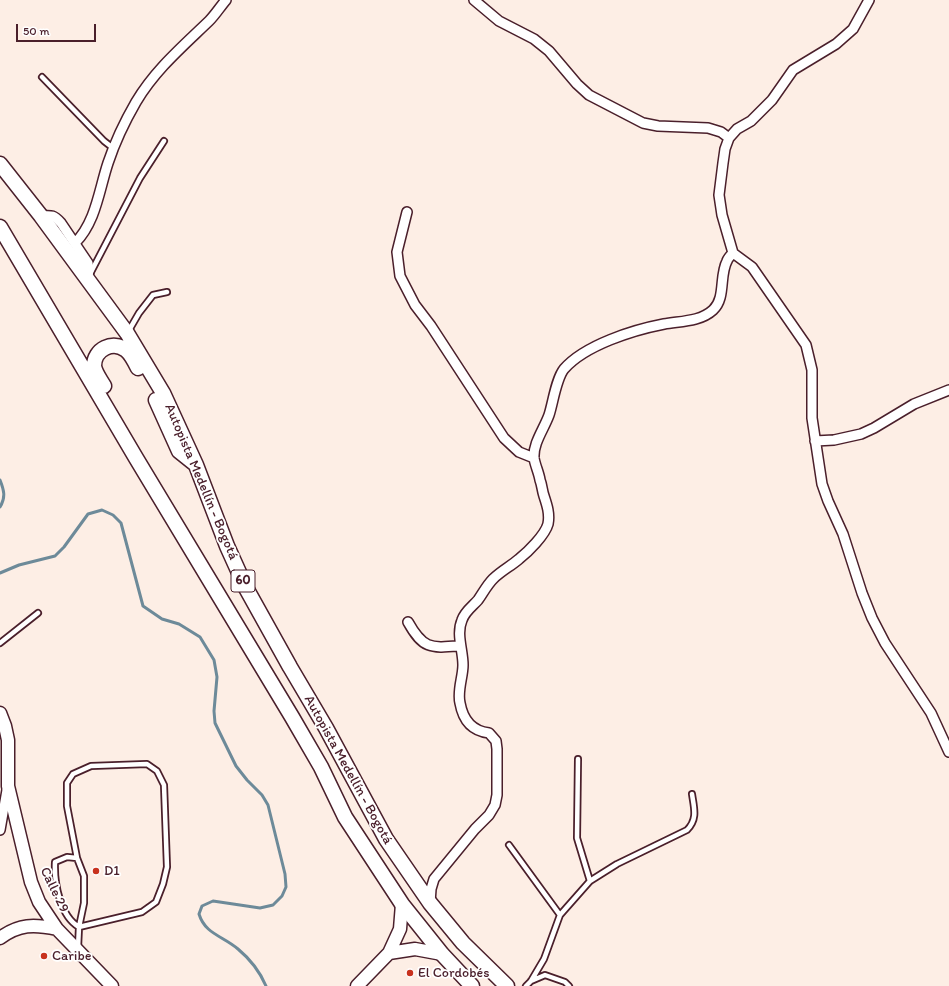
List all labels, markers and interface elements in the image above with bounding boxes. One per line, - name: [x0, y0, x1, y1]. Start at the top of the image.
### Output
- scale bar: [18, 16, 98, 42]
- text: 50 m: [23, 24, 49, 38]
- street label: Autopista Medellín - Bogotá: [160, 401, 242, 563]
- road number: 60: [231, 570, 255, 592]
- street label: Autopista Medellín - Bogotá: [300, 693, 396, 847]
- place label: D1: [104, 863, 120, 879]
- street label: Calle 29: [36, 864, 72, 916]
- marker: D1: [91, 866, 101, 876]
- place label: Caribe: [52, 948, 91, 964]
- marker: Caribe: [39, 951, 49, 961]
- place label: El Cordobés: [418, 965, 489, 981]
- marker: El Cordobés: [405, 968, 415, 978]

